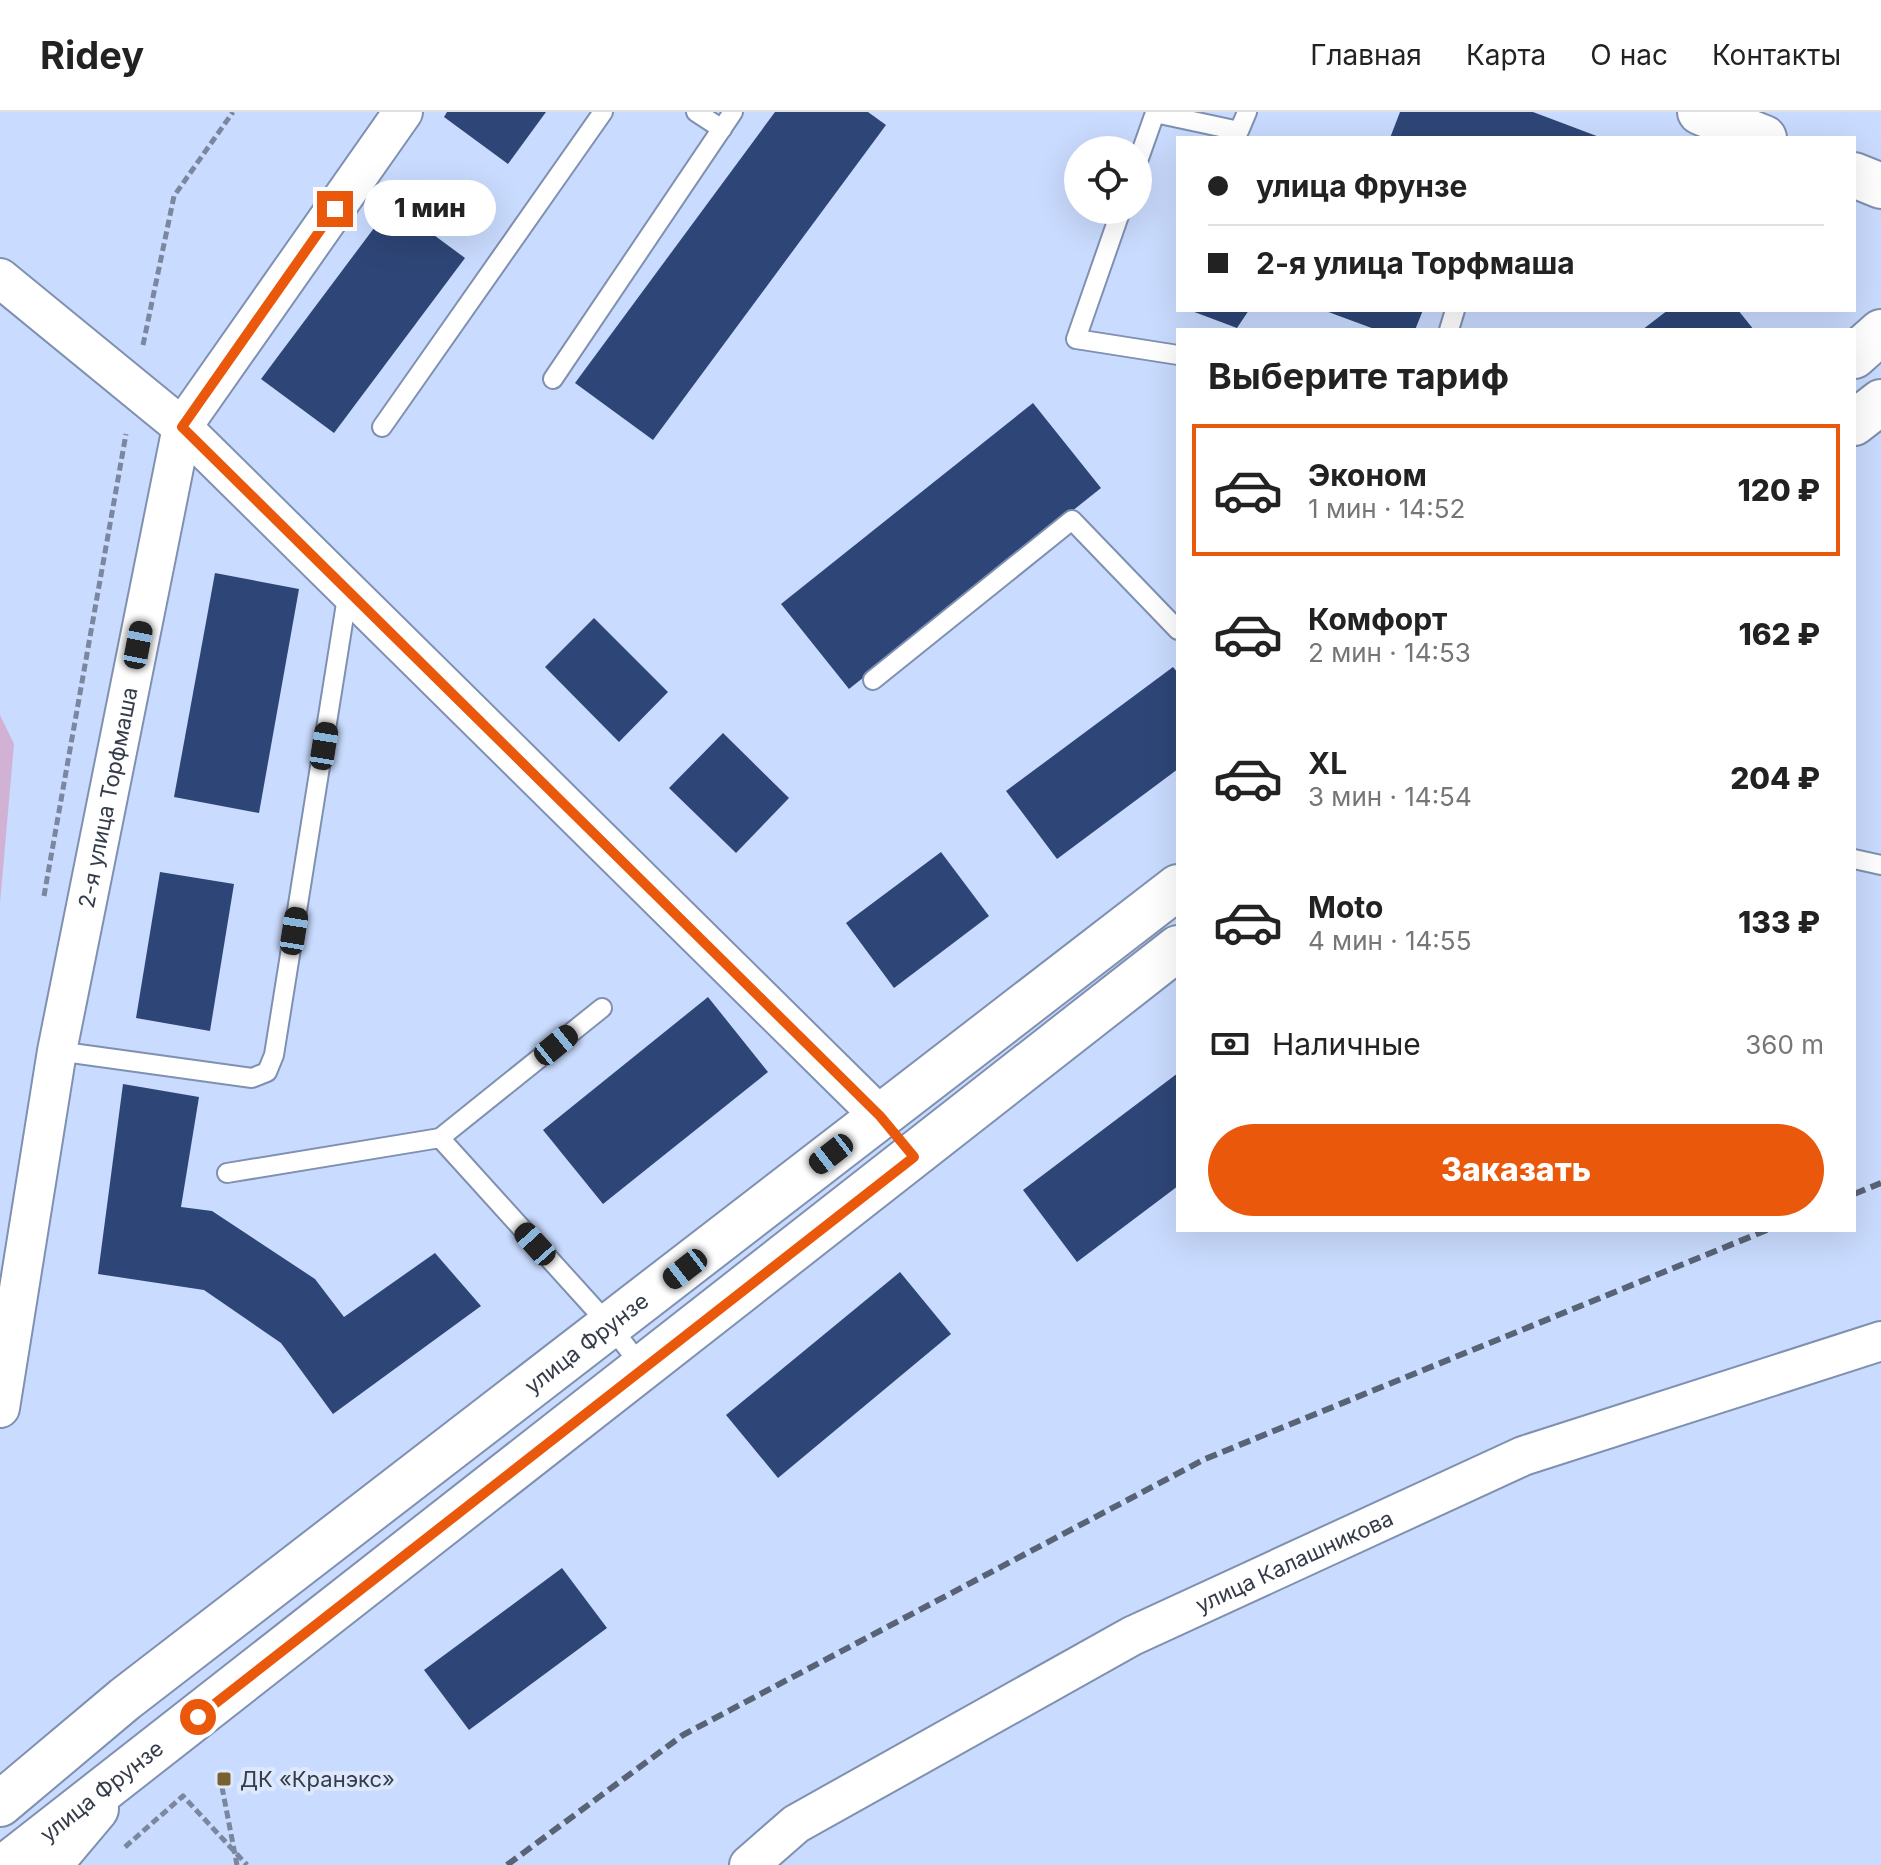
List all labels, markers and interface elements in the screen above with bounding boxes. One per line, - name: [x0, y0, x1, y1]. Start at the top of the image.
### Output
- text: Ridey: [40, 32, 144, 78]
- text: Главная: [1310, 38, 1422, 72]
- text: Карта: [1466, 38, 1546, 72]
- text: О нас: [1590, 38, 1668, 72]
- text: Контакты: [1712, 38, 1841, 72]
- map controls: [1064, 136, 1152, 224]
- button: locate: [1064, 136, 1152, 224]
- text: улица Фрунзе: [1256, 168, 1467, 204]
- callout: 1 мин: [363, 181, 495, 237]
- route end: [317, 191, 353, 227]
- text: 1 мин: [394, 192, 466, 223]
- text: 2-я улица Торфмаша: [1256, 245, 1575, 281]
- text: Выберите тариф: [1208, 354, 1509, 398]
- icon: car: [1212, 454, 1284, 526]
- text: Эконом: [1308, 457, 1427, 493]
- text: 120 ₽: [1738, 472, 1820, 508]
- text: 1 мин · 14:52: [1308, 493, 1465, 524]
- icon: car: [1212, 598, 1284, 670]
- text: Комфорт: [1308, 601, 1447, 637]
- text: 162 ₽: [1738, 616, 1820, 652]
- car: [122, 619, 154, 671]
- text: 2 мин · 14:53: [1308, 637, 1471, 668]
- street label: 2-я улица Торфмаша: [73, 685, 143, 910]
- car: [308, 720, 340, 772]
- icon: car: [1212, 742, 1284, 814]
- text: XL: [1308, 745, 1347, 781]
- text: 204 ₽: [1730, 760, 1820, 796]
- text: 3 мин · 14:54: [1308, 781, 1472, 812]
- icon: car: [1212, 886, 1284, 958]
- text: Moto: [1308, 889, 1383, 925]
- text: 133 ₽: [1738, 904, 1820, 940]
- car: [278, 905, 310, 957]
- text: 4 мин · 14:55: [1308, 925, 1471, 956]
- car: [530, 1021, 582, 1069]
- icon: cash: [1208, 1022, 1252, 1066]
- text: Наличные: [1272, 1026, 1421, 1062]
- text: 360 m: [1745, 1029, 1824, 1060]
- button: Заказать: [1208, 1124, 1824, 1216]
- car: [805, 1130, 857, 1178]
- car: [510, 1218, 560, 1270]
- car: [659, 1245, 711, 1293]
- street label: улица Фрунзе: [520, 1287, 653, 1399]
- street label: улица Калашникова: [1191, 1505, 1397, 1618]
- route start: [180, 1699, 216, 1735]
- street label: улица Фрунзе: [35, 1735, 168, 1847]
- place label: ДК «Кранэкс»: [240, 1766, 395, 1792]
- marker: ДК «Кранэкс»: [215, 1770, 233, 1788]

